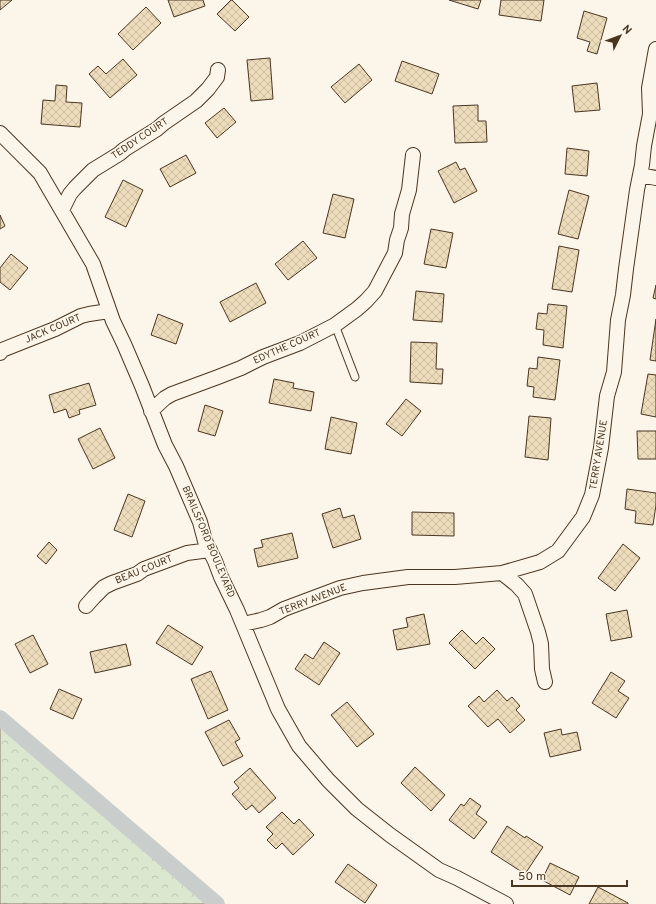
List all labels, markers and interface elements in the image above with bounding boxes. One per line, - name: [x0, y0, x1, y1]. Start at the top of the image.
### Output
- north arrow: [600, 16, 640, 56]
- text: N: [619, 22, 635, 38]
- street label: TEDDY COURT: [109, 115, 171, 163]
- street label: JACK COURT: [23, 311, 83, 347]
- street label: EDYTHE COURT: [251, 326, 323, 368]
- street label: TERRY AVENUE: [587, 419, 611, 491]
- street label: BRAILSFORD BOULEVARD: [179, 484, 238, 600]
- street label: BEAU COURT: [113, 552, 175, 587]
- street label: TERRY AVENUE: [278, 581, 348, 619]
- scale bar: [512, 862, 627, 888]
- text: 50 m: [518, 869, 546, 885]

